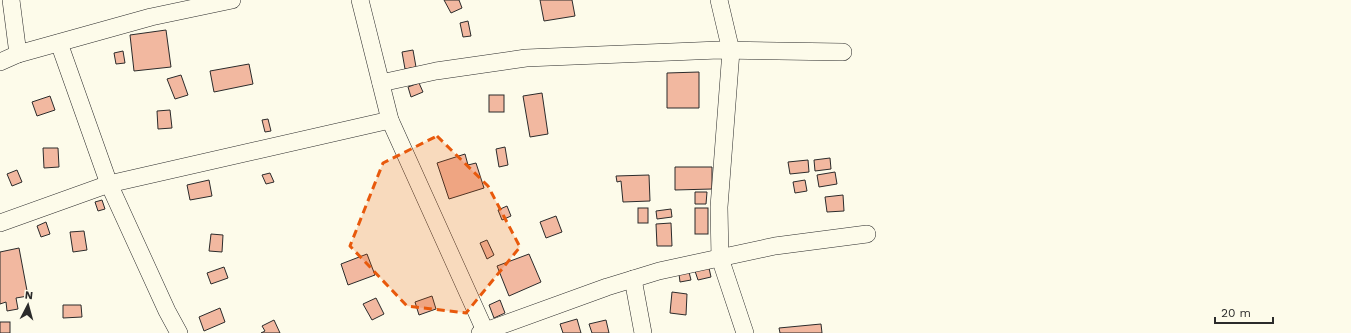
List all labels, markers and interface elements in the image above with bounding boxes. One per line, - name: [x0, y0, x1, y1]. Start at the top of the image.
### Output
- north arrow: [8, 285, 48, 325]
- text: N: [24, 289, 34, 302]
- scale bar: [1215, 299, 1273, 325]
- text: 20 m: [1221, 306, 1251, 320]

